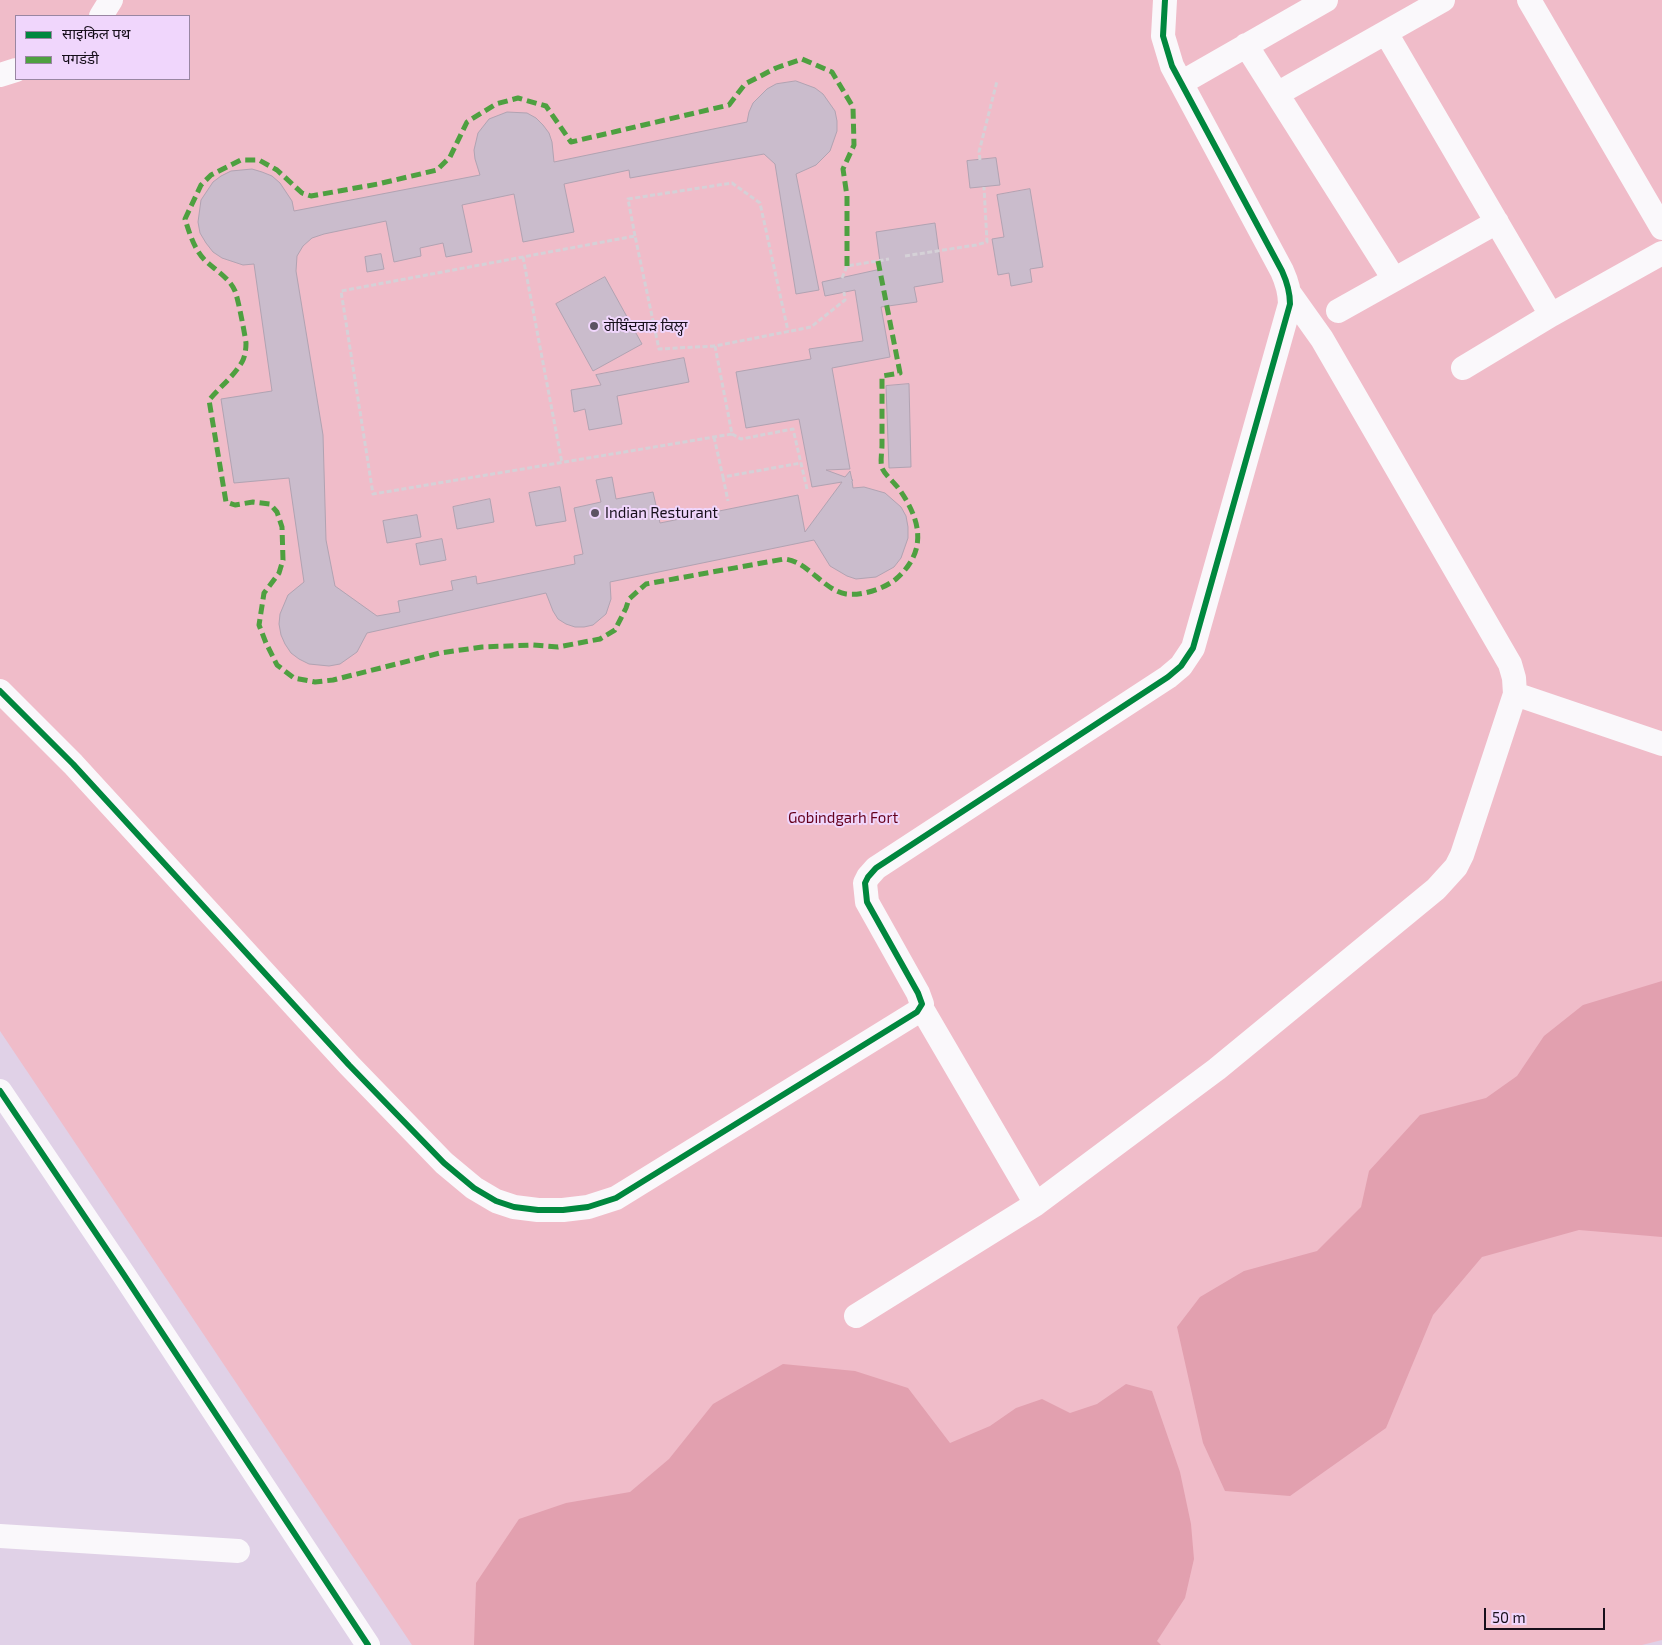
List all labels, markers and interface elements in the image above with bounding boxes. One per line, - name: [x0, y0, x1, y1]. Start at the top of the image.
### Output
- legend: [15, 15, 190, 80]
- text: साइकिल पथ: [62, 24, 130, 42]
- text: पगडंडी: [62, 49, 99, 67]
- place label: ਗੋਬਿੰਦਗੜ ਕਿਲ੍ਹਾ: [604, 317, 687, 335]
- marker: ਗੋਬਿੰਦਗੜ ਕਿਲ੍ਹਾ: [588, 320, 600, 332]
- place label: Indian Resturant: [605, 504, 718, 522]
- marker: Indian Resturant: [589, 507, 601, 519]
- park label: Gobindgarh Fort: [788, 809, 898, 827]
- scale bar: [1487, 1598, 1608, 1630]
- text: 50 m: [1492, 1608, 1526, 1626]

